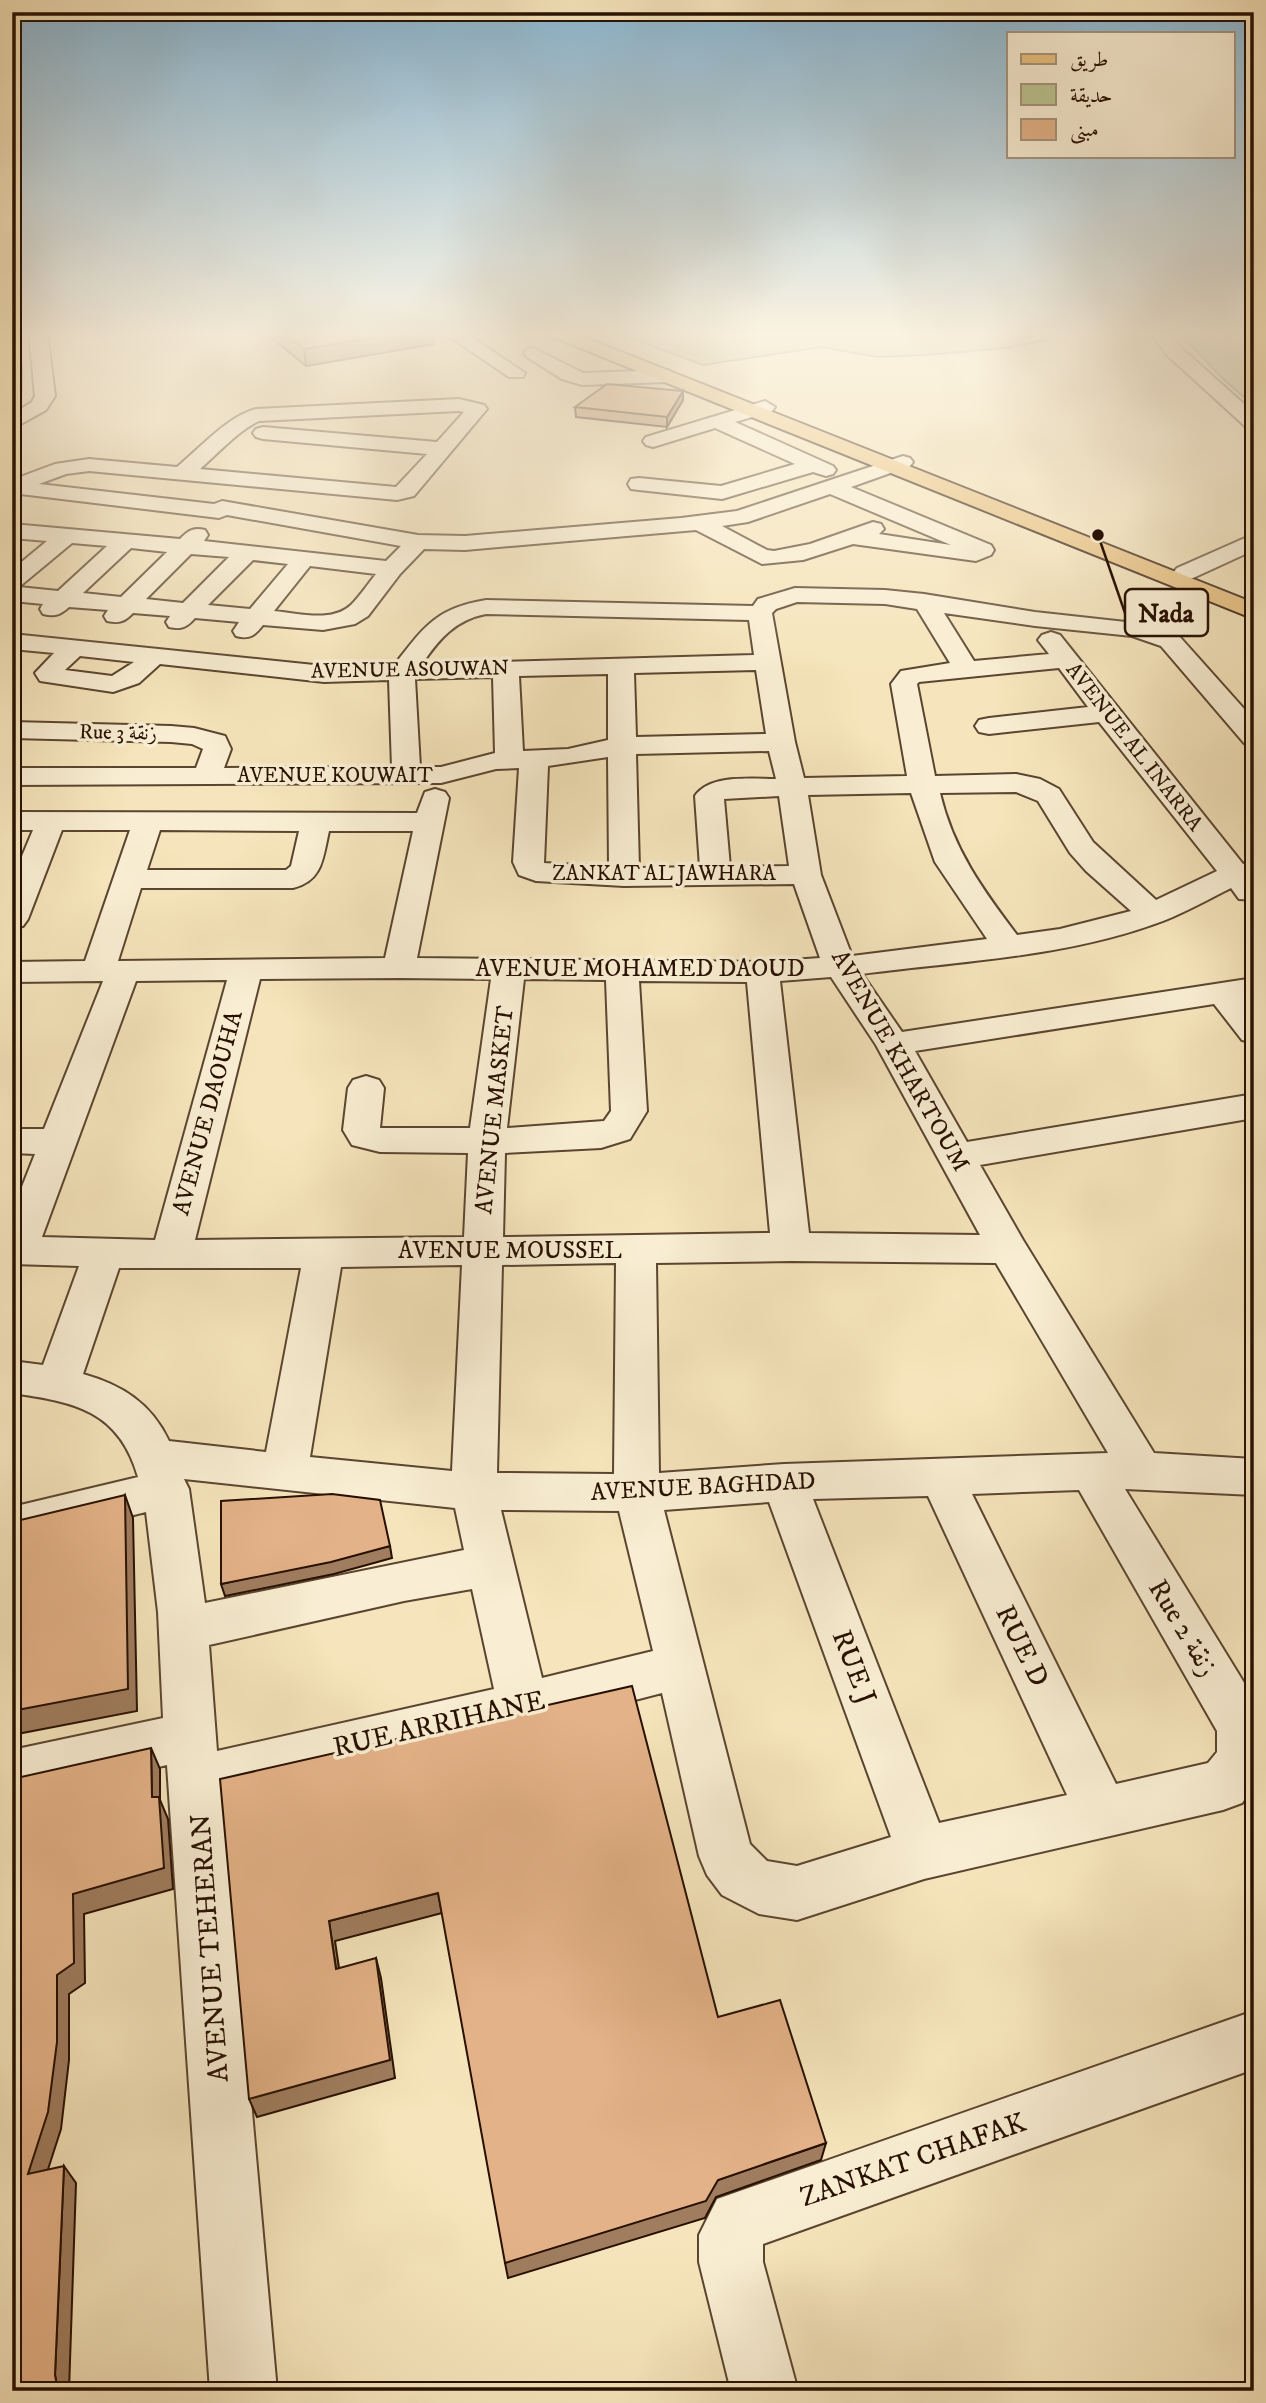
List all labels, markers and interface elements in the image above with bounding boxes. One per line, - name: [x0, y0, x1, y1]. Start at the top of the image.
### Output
- legend: [1007, 32, 1234, 158]
- text: طريق: [1070, 47, 1108, 73]
- text: حديقة: [1070, 83, 1113, 109]
- text: مبنى: [1070, 117, 1099, 144]
- callout: Nada: [1125, 589, 1208, 636]
- text: Nada: [1138, 598, 1195, 631]
- street label: AVENUE ASOUWAN: [311, 655, 509, 685]
- street label: AVENUE AL INARRA: [1060, 657, 1208, 837]
- street label: Rue 3 زنقة: [79, 719, 157, 747]
- street label: AVENUE KOUWAIT: [237, 763, 433, 789]
- street label: ZANKAT AL JAWHARA: [552, 861, 776, 887]
- street label: AVENUE KHARTOUM: [824, 945, 976, 1177]
- street label: AVENUE MOHAMED DAOUD: [475, 954, 805, 984]
- street label: AVENUE MASKET: [469, 1004, 521, 1216]
- street label: AVENUE DAOUHA: [166, 1007, 250, 1219]
- street label: AVENUE MOUSSEL: [398, 1236, 622, 1266]
- street label: AVENUE BAGHDAD: [590, 1466, 816, 1508]
- street label: Rue 2 زنقة: [1140, 1573, 1226, 1683]
- street label: RUE D: [987, 1599, 1057, 1693]
- street label: RUE J: [824, 1625, 884, 1709]
- street label: RUE ARRIHANE: [330, 1683, 548, 1765]
- street label: AVENUE TEHERAN: [183, 1813, 237, 2083]
- street label: ZANKAT CHAFAK: [795, 2105, 1031, 2215]

